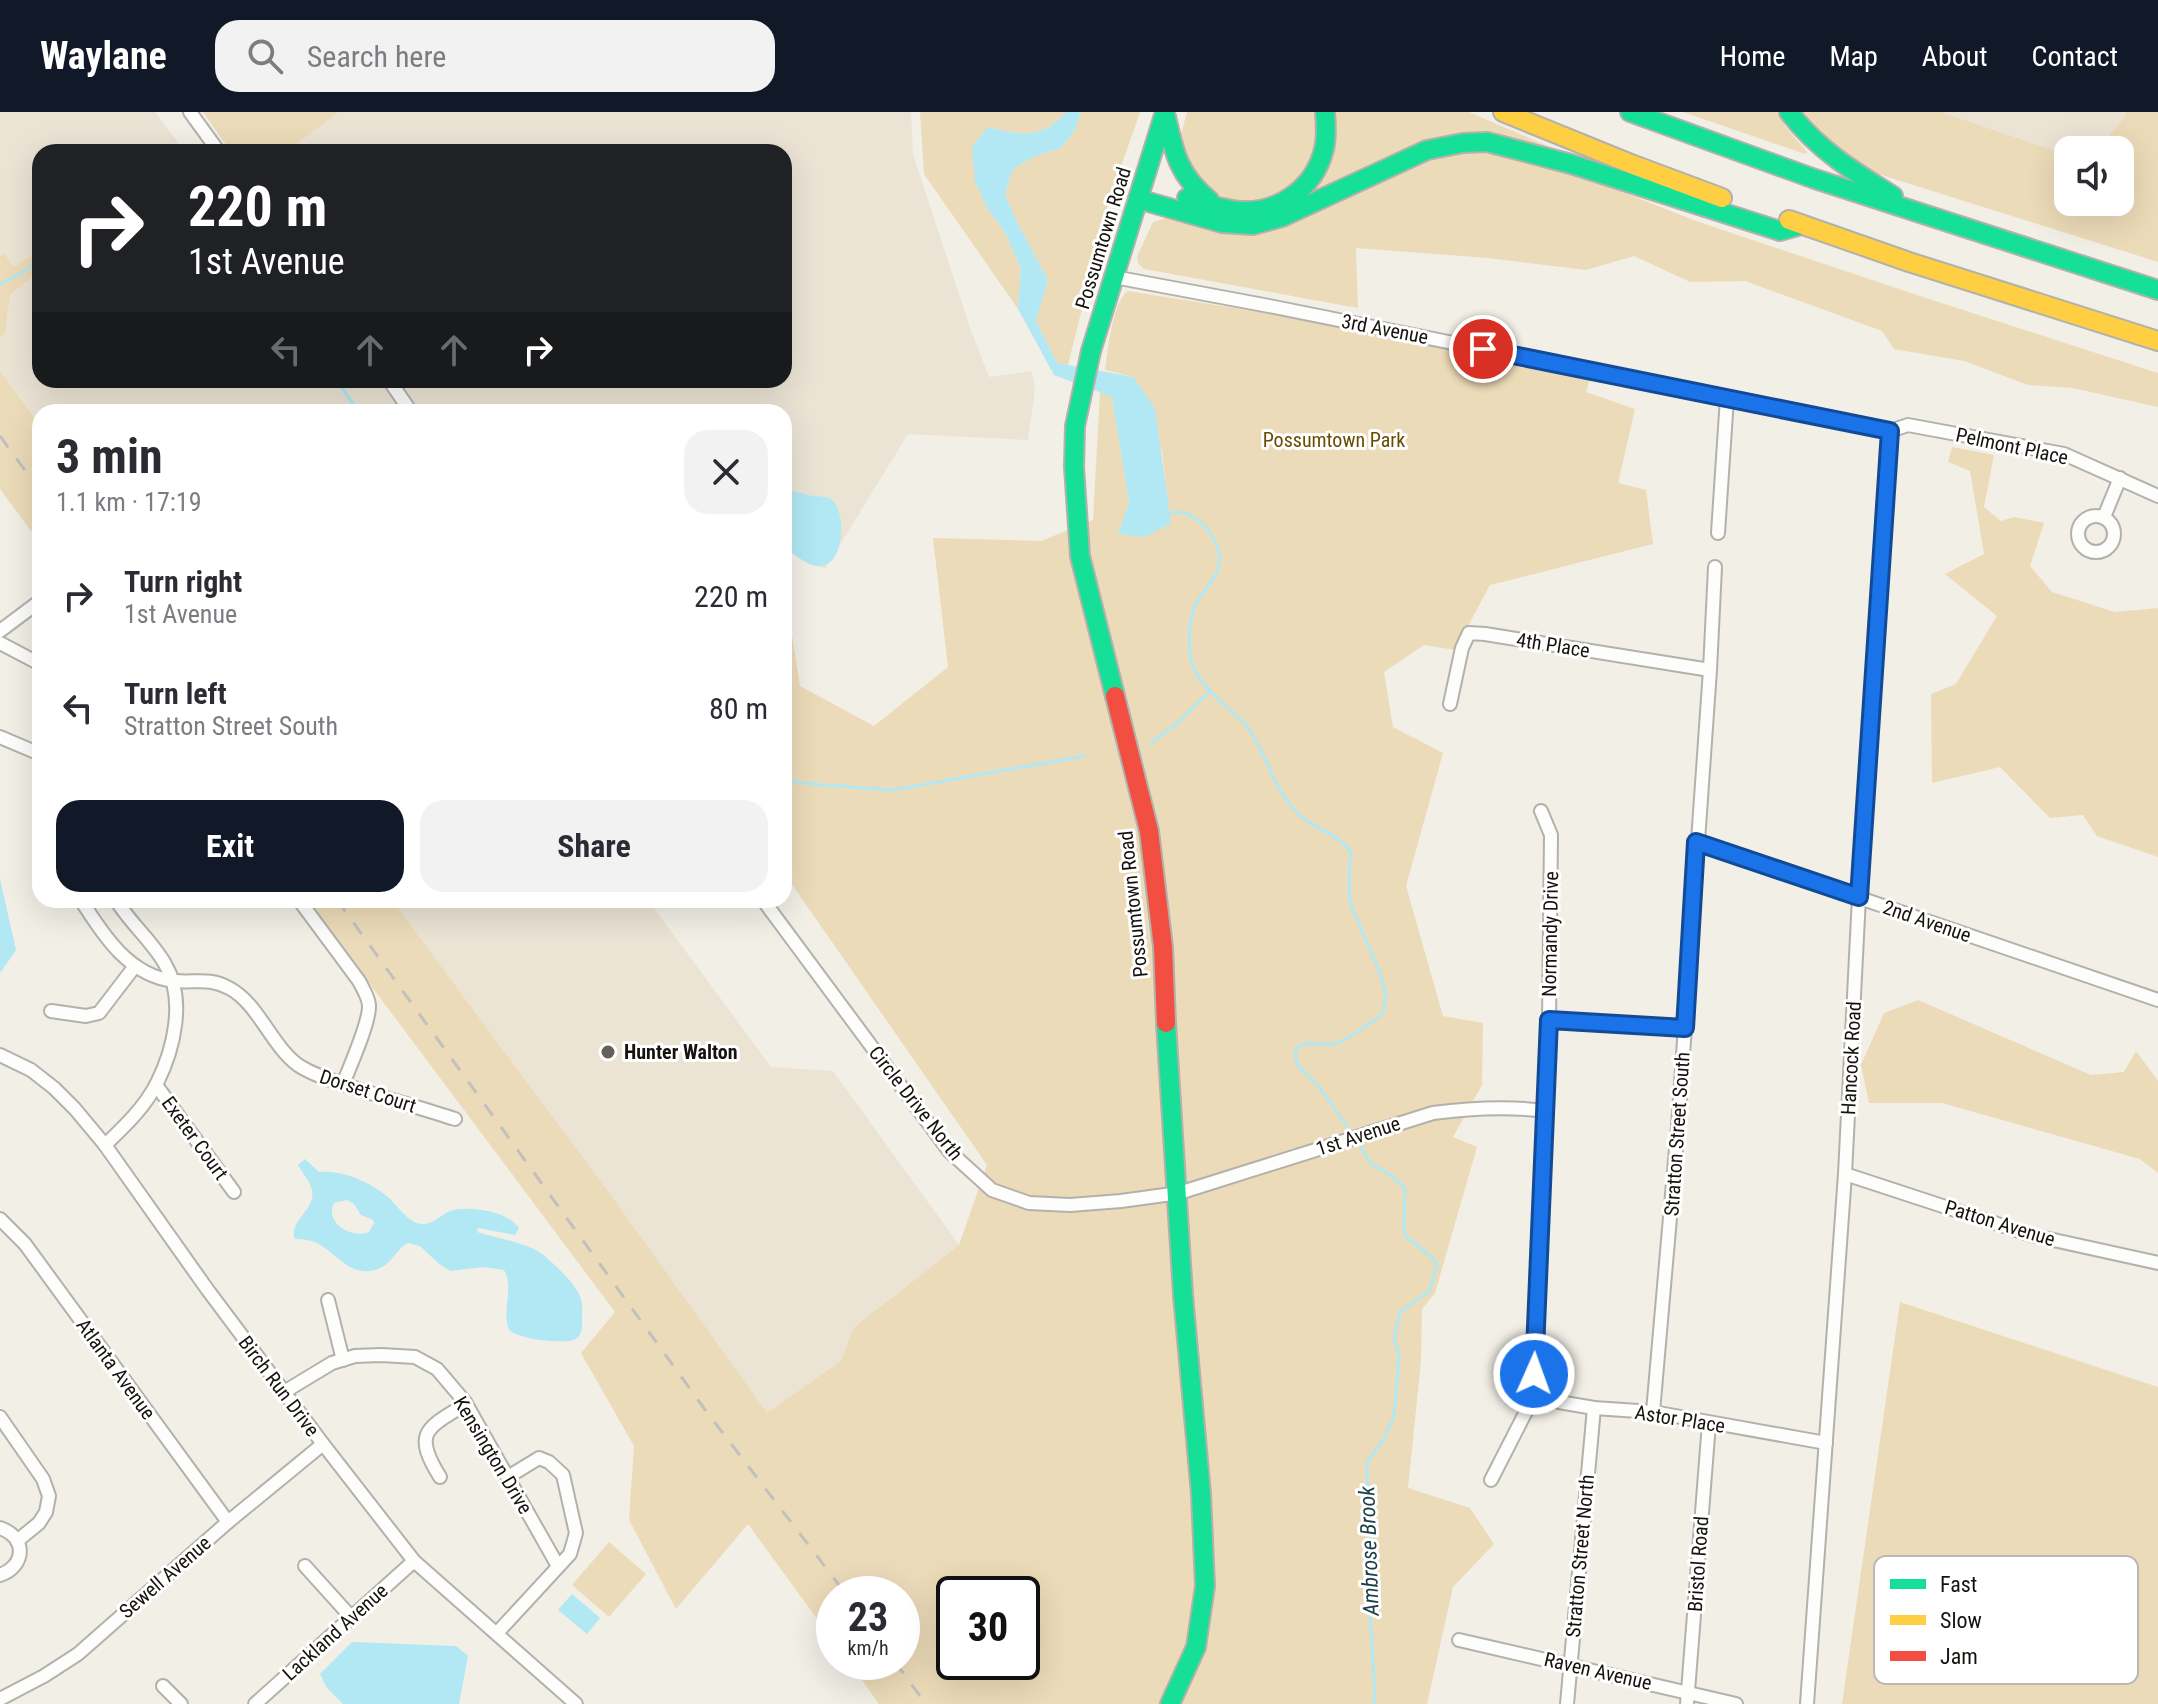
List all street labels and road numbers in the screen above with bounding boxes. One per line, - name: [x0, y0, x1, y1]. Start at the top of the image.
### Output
- street label: Possumtown Road: [1070, 164, 1136, 312]
- street label: 3rd Avenue: [1340, 309, 1430, 349]
- street label: Pelmont Place: [1954, 422, 2070, 470]
- street label: 4th Place: [1515, 627, 1591, 663]
- street label: Possumtown Road: [1113, 830, 1153, 978]
- street label: Normandy Drive: [1537, 871, 1563, 997]
- street label: 2nd Avenue: [1880, 895, 1974, 947]
- street label: Hancock Road: [1836, 1000, 1866, 1116]
- street label: Circle Drive North: [864, 1041, 968, 1165]
- street label: Stratton Street South: [1659, 1051, 1695, 1217]
- street label: Dorset Court: [317, 1064, 419, 1118]
- street label: Exeter Court: [157, 1092, 233, 1185]
- street label: 1st Avenue: [1313, 1111, 1403, 1161]
- street label: Patton Avenue: [1942, 1195, 2058, 1251]
- street label: Atlanta Avenue: [71, 1314, 161, 1424]
- street label: Birch Run Drive: [233, 1331, 325, 1441]
- street label: Kensington Drive: [448, 1392, 538, 1518]
- street label: Astor Place: [1633, 1400, 1727, 1438]
- street label: Stratton Street North: [1561, 1473, 1599, 1639]
- street label: Bristol Road: [1683, 1515, 1713, 1613]
- street label: Sewell Avenue: [114, 1531, 216, 1623]
- street label: Lackland Avenue: [277, 1578, 393, 1686]
- street label: Raven Avenue: [1542, 1647, 1654, 1695]

